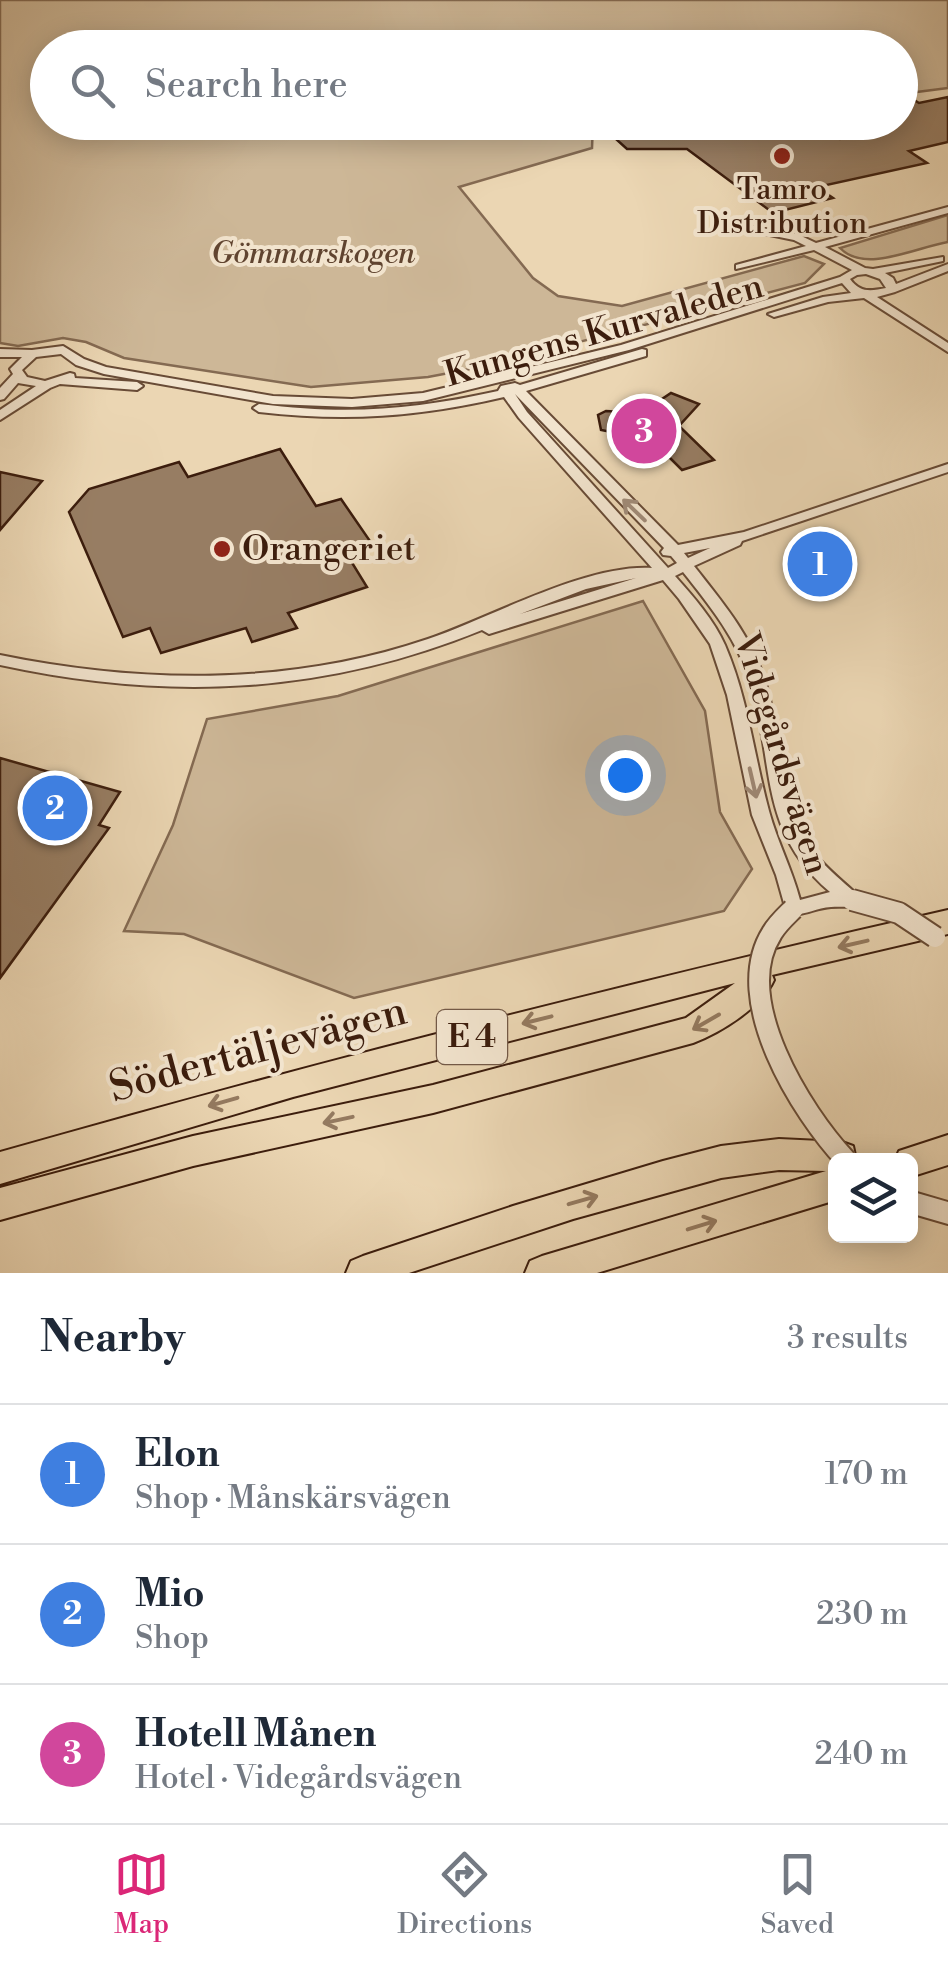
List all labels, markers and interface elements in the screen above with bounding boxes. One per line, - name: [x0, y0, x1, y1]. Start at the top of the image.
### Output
- search box: [30, 30, 918, 140]
- icon: search: [65, 58, 120, 113]
- text: Search here: [145, 62, 348, 109]
- marker: Tamro Distribution: [771, 145, 793, 167]
- place label: Tamro Distribution: [697, 171, 867, 243]
- park label: Gömmarskogen: [211, 235, 415, 273]
- street label: Kungens Kurvaleden: [440, 265, 769, 397]
- pin: 3: [612, 394, 676, 468]
- one-way arrow: [622, 499, 647, 522]
- pin: 1: [788, 526, 852, 602]
- place label: Orangeriet: [242, 528, 416, 571]
- marker: Orangeriet: [211, 538, 233, 560]
- street label: Videgårdsvägen: [724, 627, 838, 880]
- your location: [600, 750, 651, 801]
- one-way arrow: [745, 766, 764, 798]
- pin: 2: [22, 770, 88, 846]
- one-way arrow: [838, 936, 870, 954]
- street label: Södertäljevägen: [103, 985, 413, 1116]
- road number: E 4: [437, 1010, 507, 1064]
- one-way arrow: [522, 1012, 553, 1031]
- one-way arrow: [692, 1012, 721, 1032]
- one-way arrow: [208, 1094, 239, 1113]
- one-way arrow: [323, 1111, 355, 1130]
- map controls: [828, 1153, 918, 1243]
- button: layers: [828, 1153, 918, 1243]
- one-way arrow: [566, 1190, 598, 1209]
- one-way arrow: [686, 1215, 717, 1233]
- text: Nearby: [40, 1312, 185, 1365]
- text: 3 results: [787, 1318, 908, 1358]
- text: Elon: [135, 1431, 220, 1478]
- text: 1: [65, 1454, 80, 1494]
- text: 170 m: [825, 1454, 908, 1494]
- text: Shop · Månskärsvägen: [135, 1478, 451, 1518]
- text: Mio: [135, 1571, 205, 1618]
- text: 2: [62, 1594, 83, 1634]
- text: 230 m: [816, 1594, 908, 1634]
- text: Shop: [135, 1618, 209, 1658]
- text: Hotell Månen: [135, 1711, 376, 1758]
- text: 3: [63, 1734, 82, 1774]
- text: 240 m: [815, 1734, 908, 1774]
- text: Hotel · Videgårdsvägen: [135, 1758, 462, 1798]
- tab: Map: [114, 1847, 169, 1942]
- tab: Directions: [397, 1847, 532, 1942]
- tab: Saved: [760, 1847, 834, 1942]

